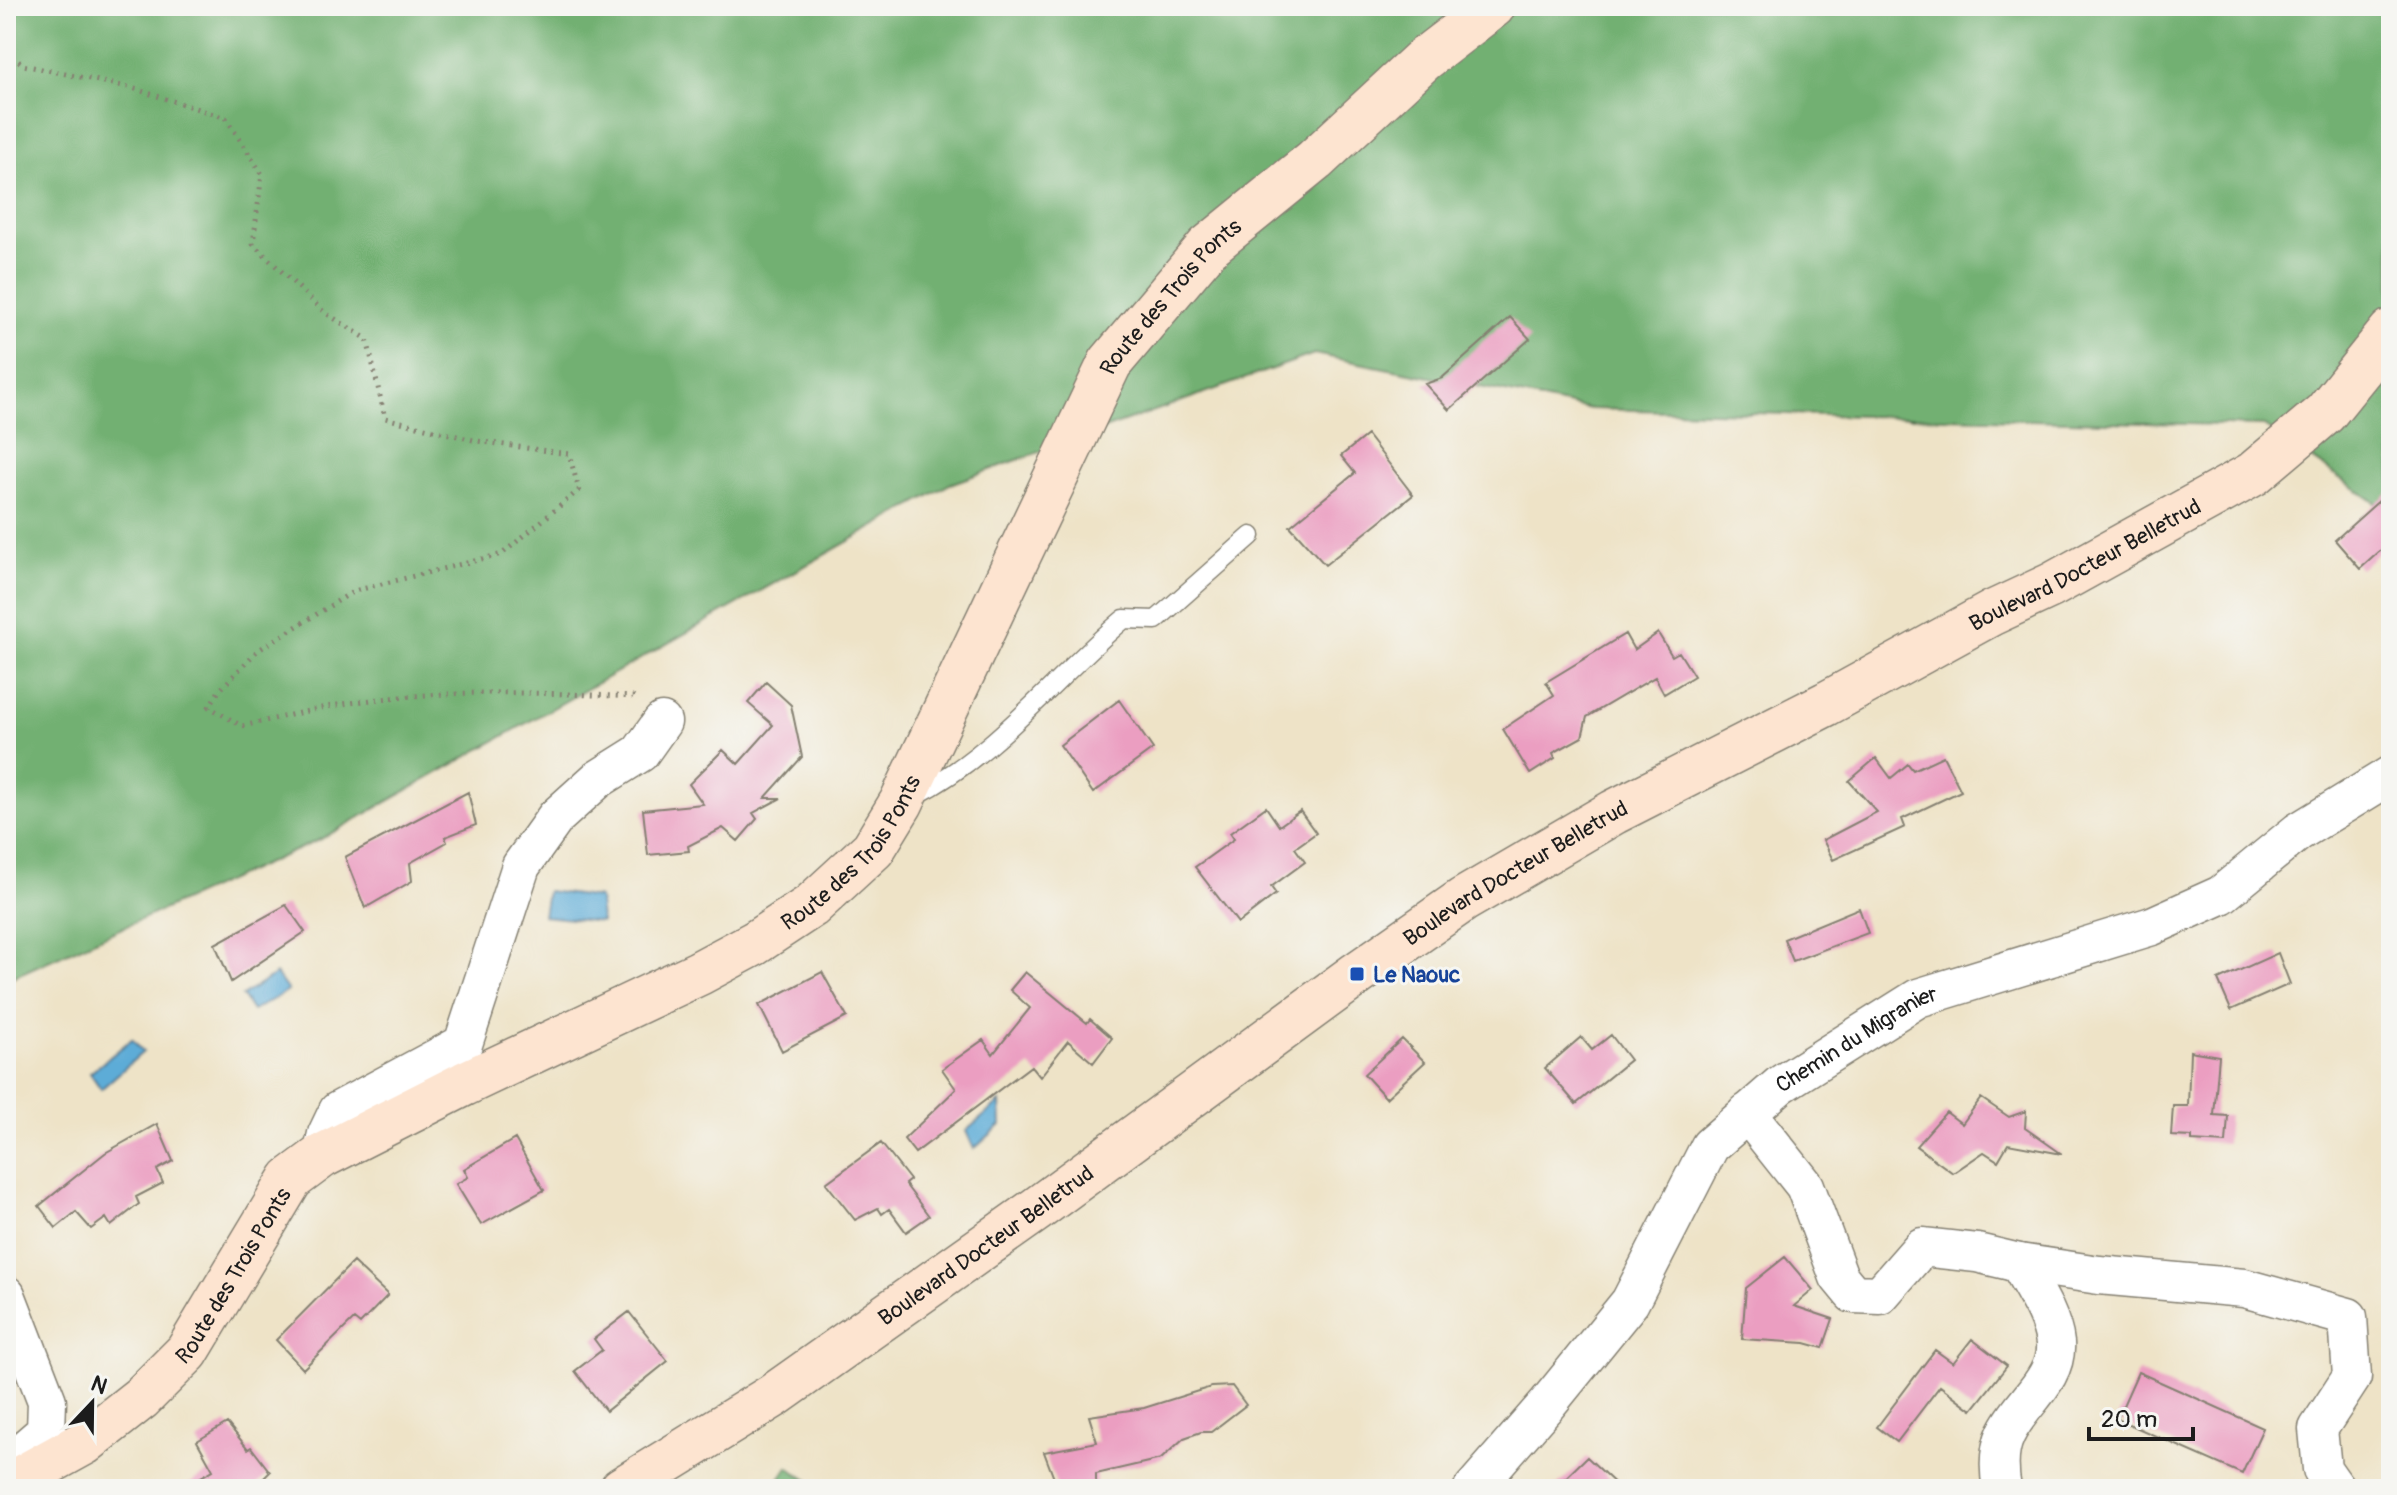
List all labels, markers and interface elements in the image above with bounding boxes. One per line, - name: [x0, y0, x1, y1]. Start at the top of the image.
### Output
- street label: Route des Trois Ponts: [1094, 213, 1247, 379]
- street label: Boulevard Docteur Belletrud: [1965, 493, 2206, 638]
- street label: Route des Trois Ponts: [776, 771, 927, 937]
- street label: Boulevard Docteur Belletrud: [1398, 794, 1633, 952]
- place label: Le Naouc: [1373, 961, 1460, 989]
- marker: Le Naouc: [1348, 965, 1366, 983]
- street label: Chemin du Migranier: [1771, 980, 1941, 1099]
- street label: Boulevard Docteur Belletrud: [873, 1159, 1099, 1332]
- street label: Route des Trois Ponts: [170, 1183, 298, 1370]
- north arrow: [52, 1363, 132, 1443]
- text: N: [87, 1370, 111, 1401]
- scale bar: [2089, 1391, 2193, 1441]
- text: 20 m: [2101, 1405, 2157, 1434]

